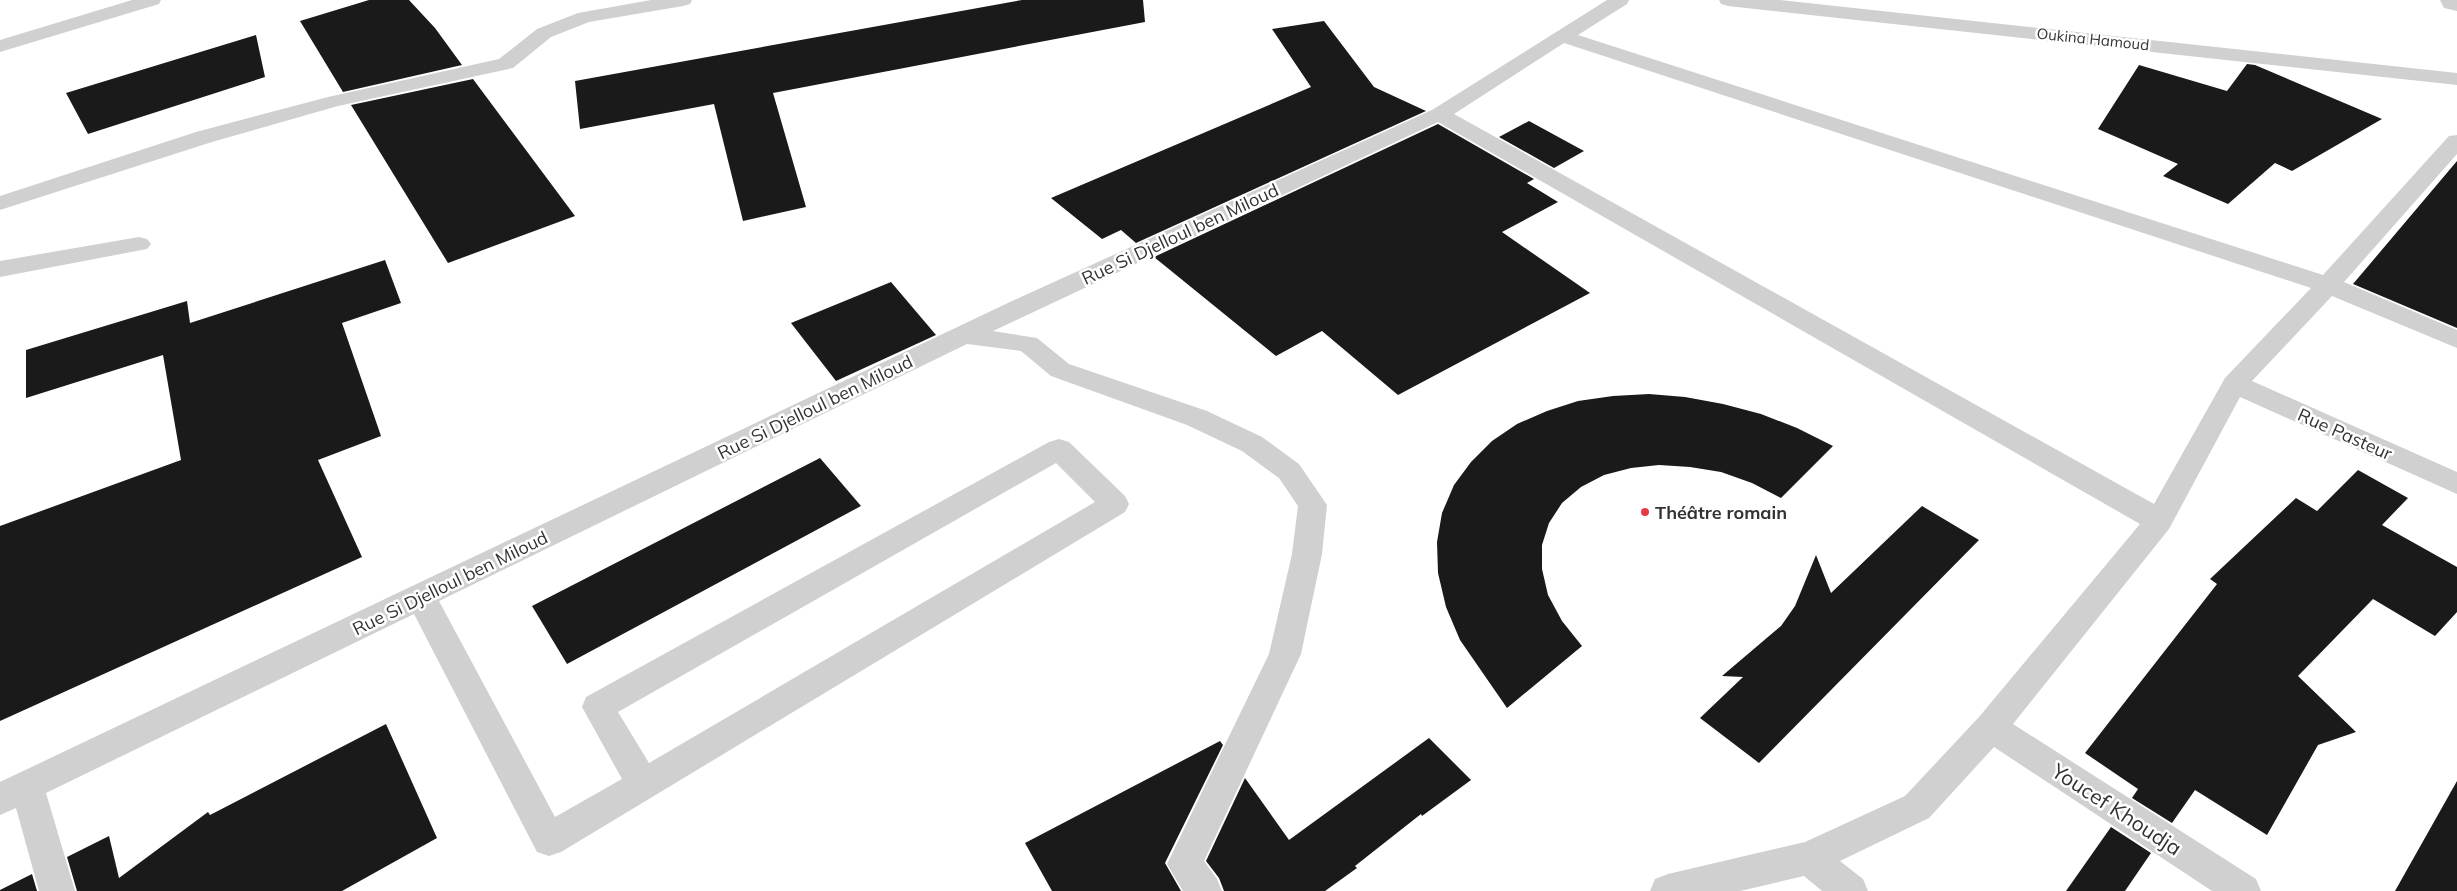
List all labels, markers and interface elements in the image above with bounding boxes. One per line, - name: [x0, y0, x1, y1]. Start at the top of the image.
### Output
- street label: Oukina Hamoud: [2036, 24, 2150, 54]
- street label: Rue Si Djelloul ben Miloud: [1078, 178, 1282, 290]
- street label: Rue Si Djelloul ben Miloud: [714, 350, 916, 464]
- street label: Rue Pasteur: [2294, 403, 2396, 465]
- place label: Théâtre romain: [1655, 501, 1787, 524]
- marker: Théâtre romain: [1639, 506, 1651, 518]
- street label: Rue Si Djelloul ben Miloud: [349, 526, 551, 640]
- street label: Youcef Khoudja: [2046, 757, 2187, 861]

